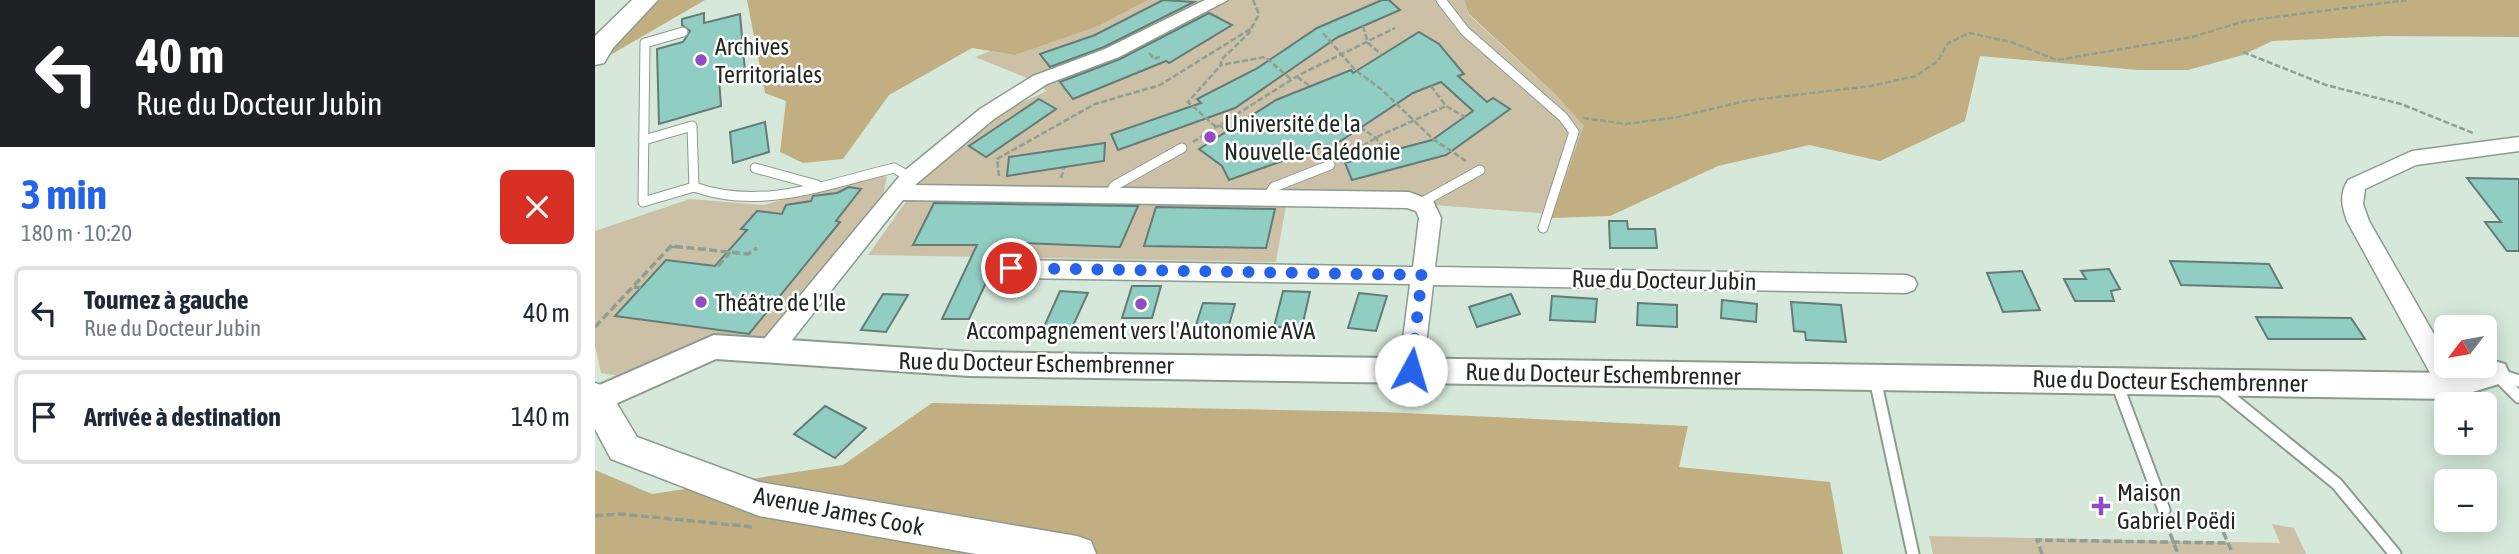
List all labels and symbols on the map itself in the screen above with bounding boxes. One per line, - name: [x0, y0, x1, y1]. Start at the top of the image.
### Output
- place label: Archives Territoriales: [715, 33, 822, 88]
- marker: Archives Territoriales: [693, 52, 709, 68]
- place label: Université de la Nouvelle-Calédonie: [1224, 110, 1401, 165]
- marker: Université de la Nouvelle-Calédonie: [1202, 129, 1218, 145]
- pin: [981, 238, 1041, 298]
- street label: Rue du Docteur Jubin: [1571, 265, 1757, 295]
- place label: Théâtre de l'Ile: [715, 289, 846, 316]
- marker: Théâtre de l'Ile: [693, 294, 709, 310]
- marker: Accompagnement vers l'Autonomie AVA: [1133, 296, 1149, 312]
- north arrow: [2434, 315, 2497, 378]
- place label: Accompagnement vers l'Autonomie AVA: [967, 317, 1316, 344]
- position arrow: [1374, 333, 1448, 407]
- street label: Rue du Docteur Eschembrenner: [898, 347, 1175, 379]
- street label: Rue du Docteur Eschembrenner: [1465, 358, 1742, 390]
- street label: Rue du Docteur Eschembrenner: [2032, 365, 2309, 397]
- place label: Maison Gabriel Poëdi: [2117, 479, 2236, 534]
- street label: Avenue James Cook: [752, 481, 927, 541]
- marker: Maison Gabriel Poëdi: [2091, 496, 2111, 516]

